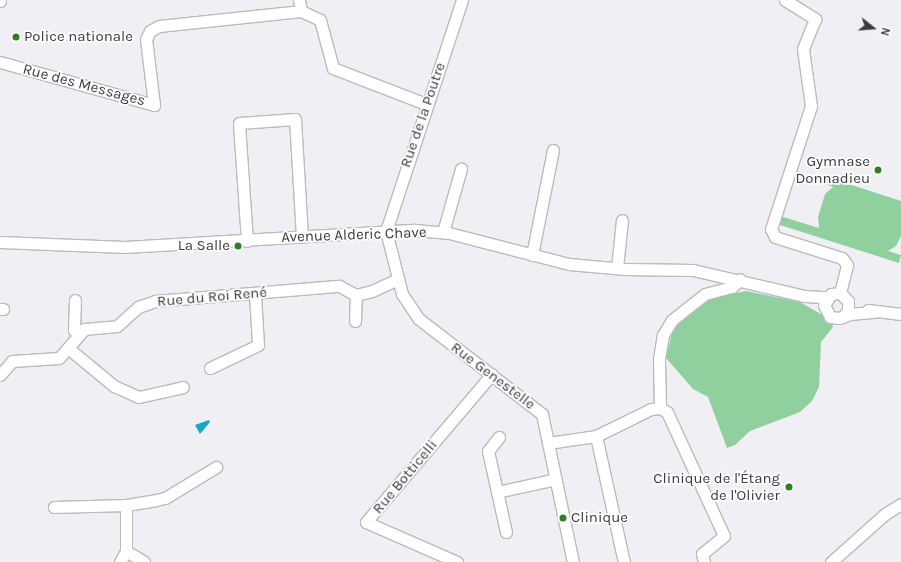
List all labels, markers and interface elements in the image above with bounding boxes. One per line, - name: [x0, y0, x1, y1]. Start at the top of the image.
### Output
- north arrow: [853, 8, 893, 48]
- text: N: [878, 26, 892, 37]
- place label: Police nationale: [24, 28, 133, 46]
- marker: Police nationale: [11, 32, 21, 42]
- street label: Rue des Messages: [21, 60, 147, 110]
- street label: Rue de la Poutre: [397, 60, 449, 170]
- place label: Gymnase Donnadieu: [795, 152, 870, 187]
- marker: Gymnase Donnadieu: [873, 165, 883, 175]
- street label: Avenue Alderic Chave: [281, 223, 427, 247]
- place label: La Salle: [178, 237, 230, 255]
- marker: La Salle: [233, 241, 243, 251]
- street label: Rue du Roi René: [156, 283, 268, 311]
- street label: Rue Genestelle: [447, 338, 539, 414]
- street label: Rue Botticelli: [369, 436, 441, 518]
- place label: Clinique de l'Étang de l'Olivier: [653, 469, 780, 504]
- marker: Clinique de l'Étang de l'Olivier: [783, 481, 795, 493]
- place label: Clinique: [571, 509, 628, 527]
- marker: Clinique: [558, 513, 568, 523]

